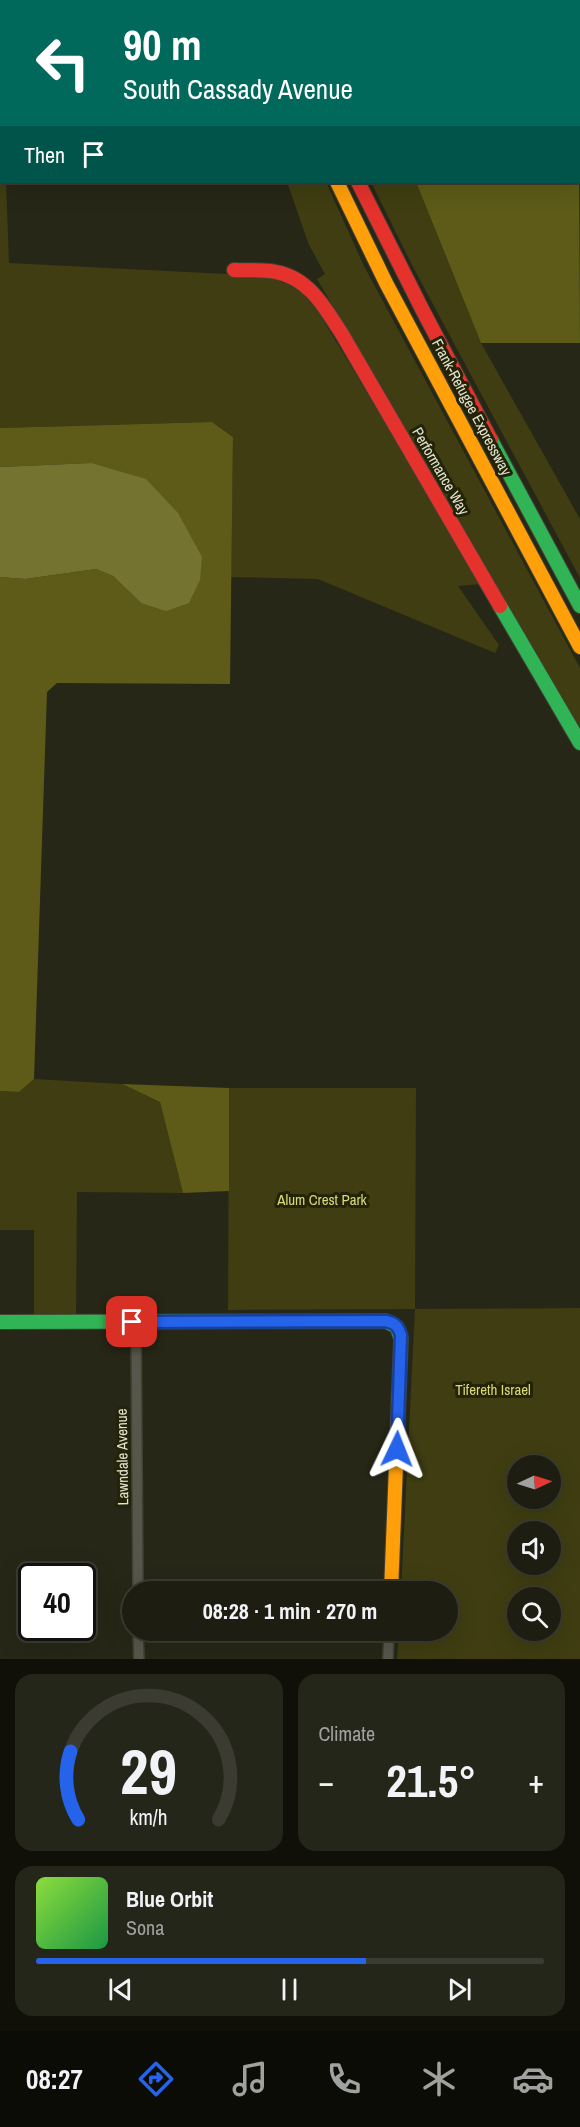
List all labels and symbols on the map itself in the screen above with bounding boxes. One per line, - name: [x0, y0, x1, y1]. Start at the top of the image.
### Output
- street label: Frank-Refugee Expressway: [427, 335, 517, 480]
- street label: Performance Way: [407, 423, 475, 519]
- park label: Alum Crest Park: [276, 1189, 368, 1210]
- pin: [106, 1296, 157, 1347]
- park label: Tifereth Israel: [455, 1379, 531, 1400]
- street label: Lawndale Avenue: [111, 1408, 133, 1506]
- position arrow: [365, 1417, 429, 1481]
- north arrow: [507, 1455, 561, 1509]
- speed limit sign: 40: [18, 1563, 96, 1641]

